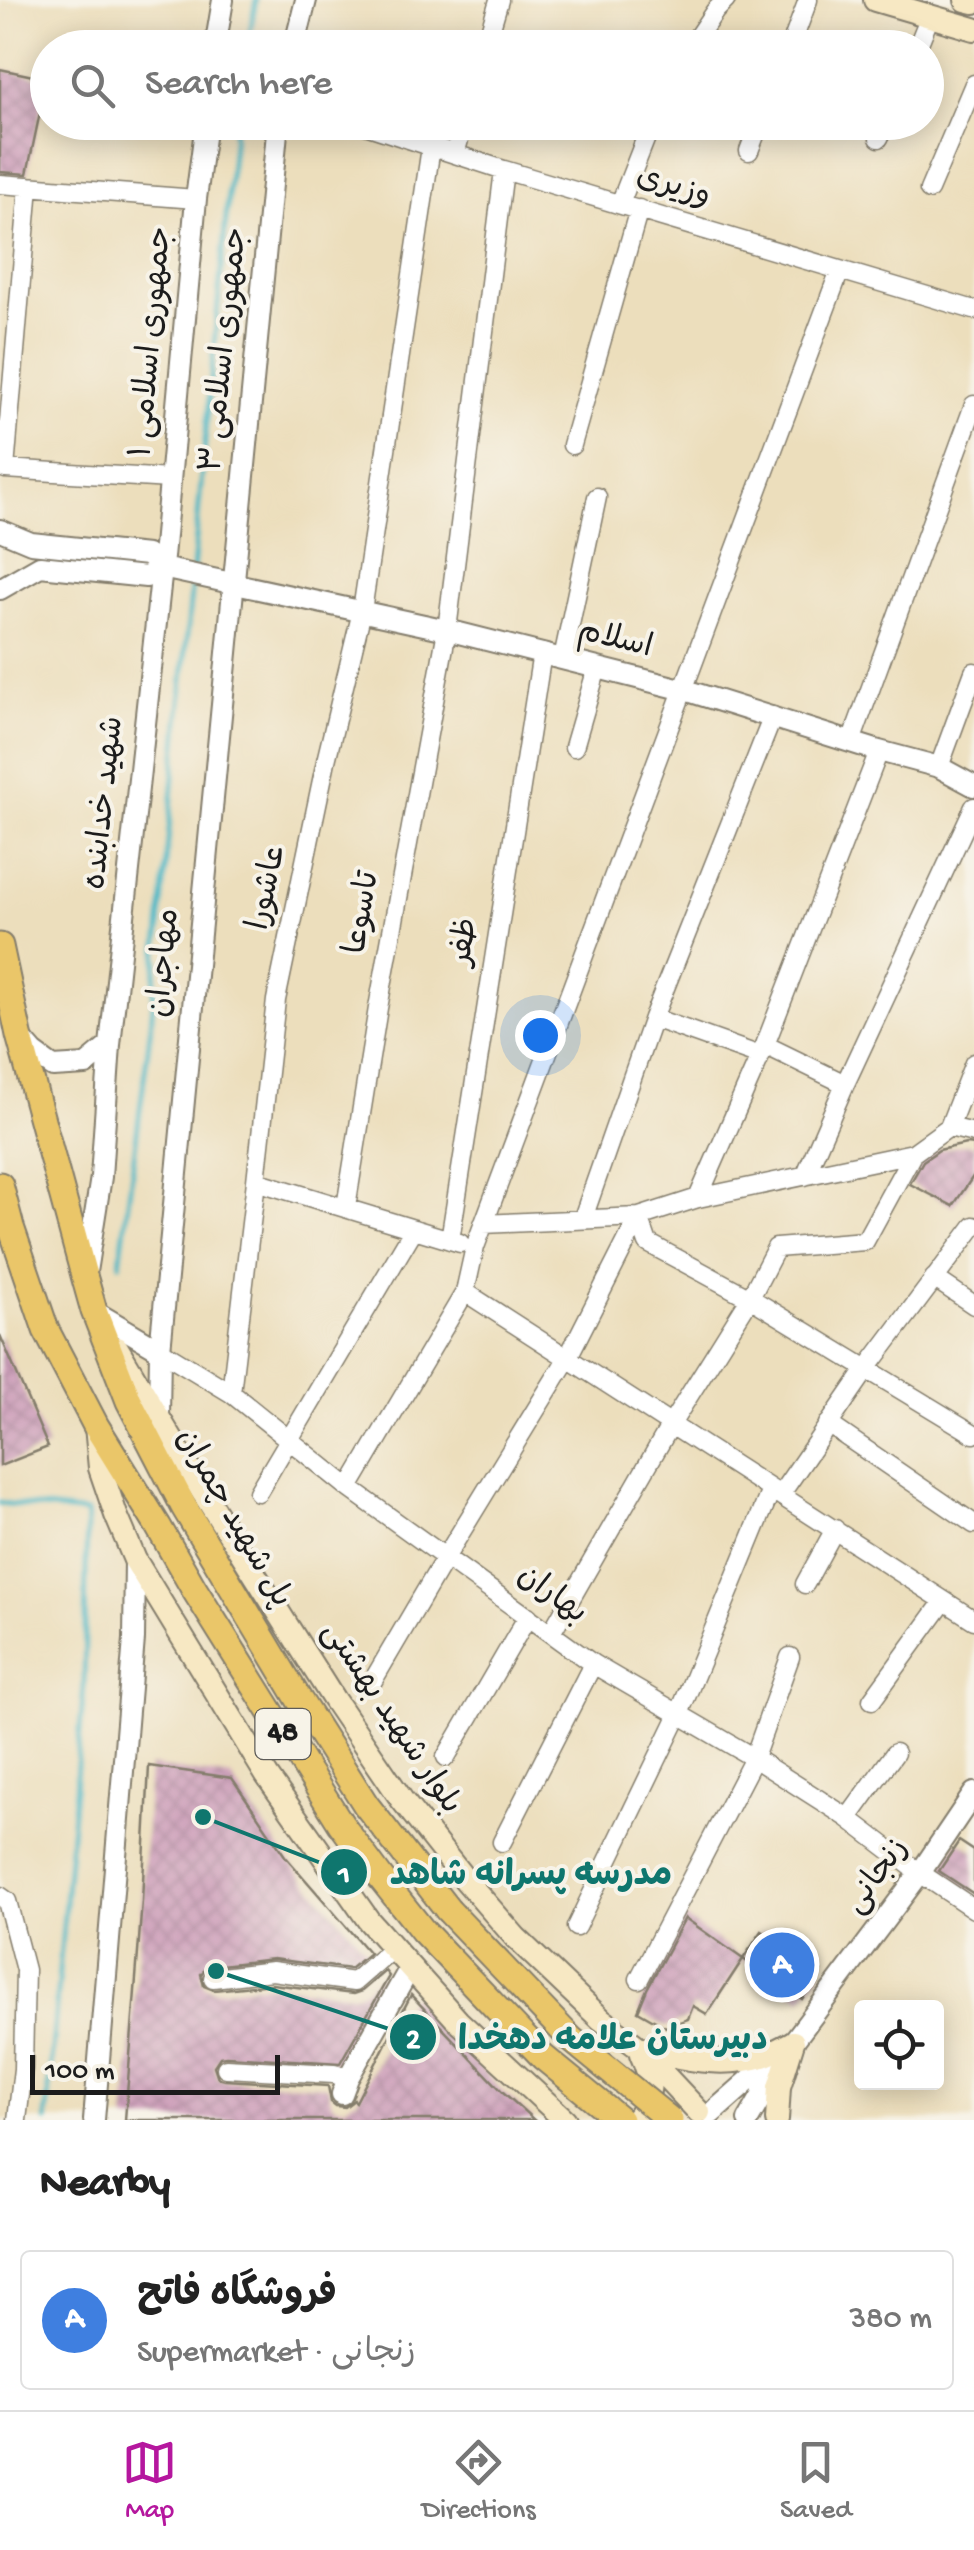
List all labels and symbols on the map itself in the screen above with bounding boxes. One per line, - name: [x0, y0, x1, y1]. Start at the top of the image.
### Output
- street label: وزیری: [631, 159, 715, 217]
- street label: جمهوری اسلامی ۱: [124, 225, 182, 459]
- street label: جمهوری اسلامی ۳: [194, 226, 258, 474]
- street label: اسلام: [574, 613, 656, 669]
- street label: شهید خدابنده: [78, 714, 134, 892]
- street label: عاشورا: [242, 842, 296, 934]
- street label: تاسوعا: [338, 868, 390, 958]
- street label: مهاجران: [142, 907, 190, 1019]
- street label: ظفر: [443, 916, 488, 971]
- your location: [515, 1010, 566, 1061]
- street label: پل شهید چمران: [166, 1423, 298, 1615]
- street label: بهاران: [509, 1558, 593, 1634]
- street label: بلوار شهید بهشتی: [312, 1615, 468, 1823]
- road number: 48: [256, 1709, 310, 1759]
- street label: زنجانی: [838, 1832, 918, 1922]
- callout: مدرسه پسرانه شاهد: [319, 1840, 692, 1905]
- text: مدرسه پسرانه شاهد: [390, 1857, 672, 1898]
- text: 1: [337, 1860, 350, 1895]
- pin: A: [750, 1928, 814, 2002]
- callout: دبیرستان علامه دهخدا: [388, 2005, 787, 2070]
- text: دبیرستان علامه دهخدا: [458, 2022, 768, 2063]
- text: 2: [406, 2025, 421, 2060]
- scale bar: [30, 2050, 280, 2094]

